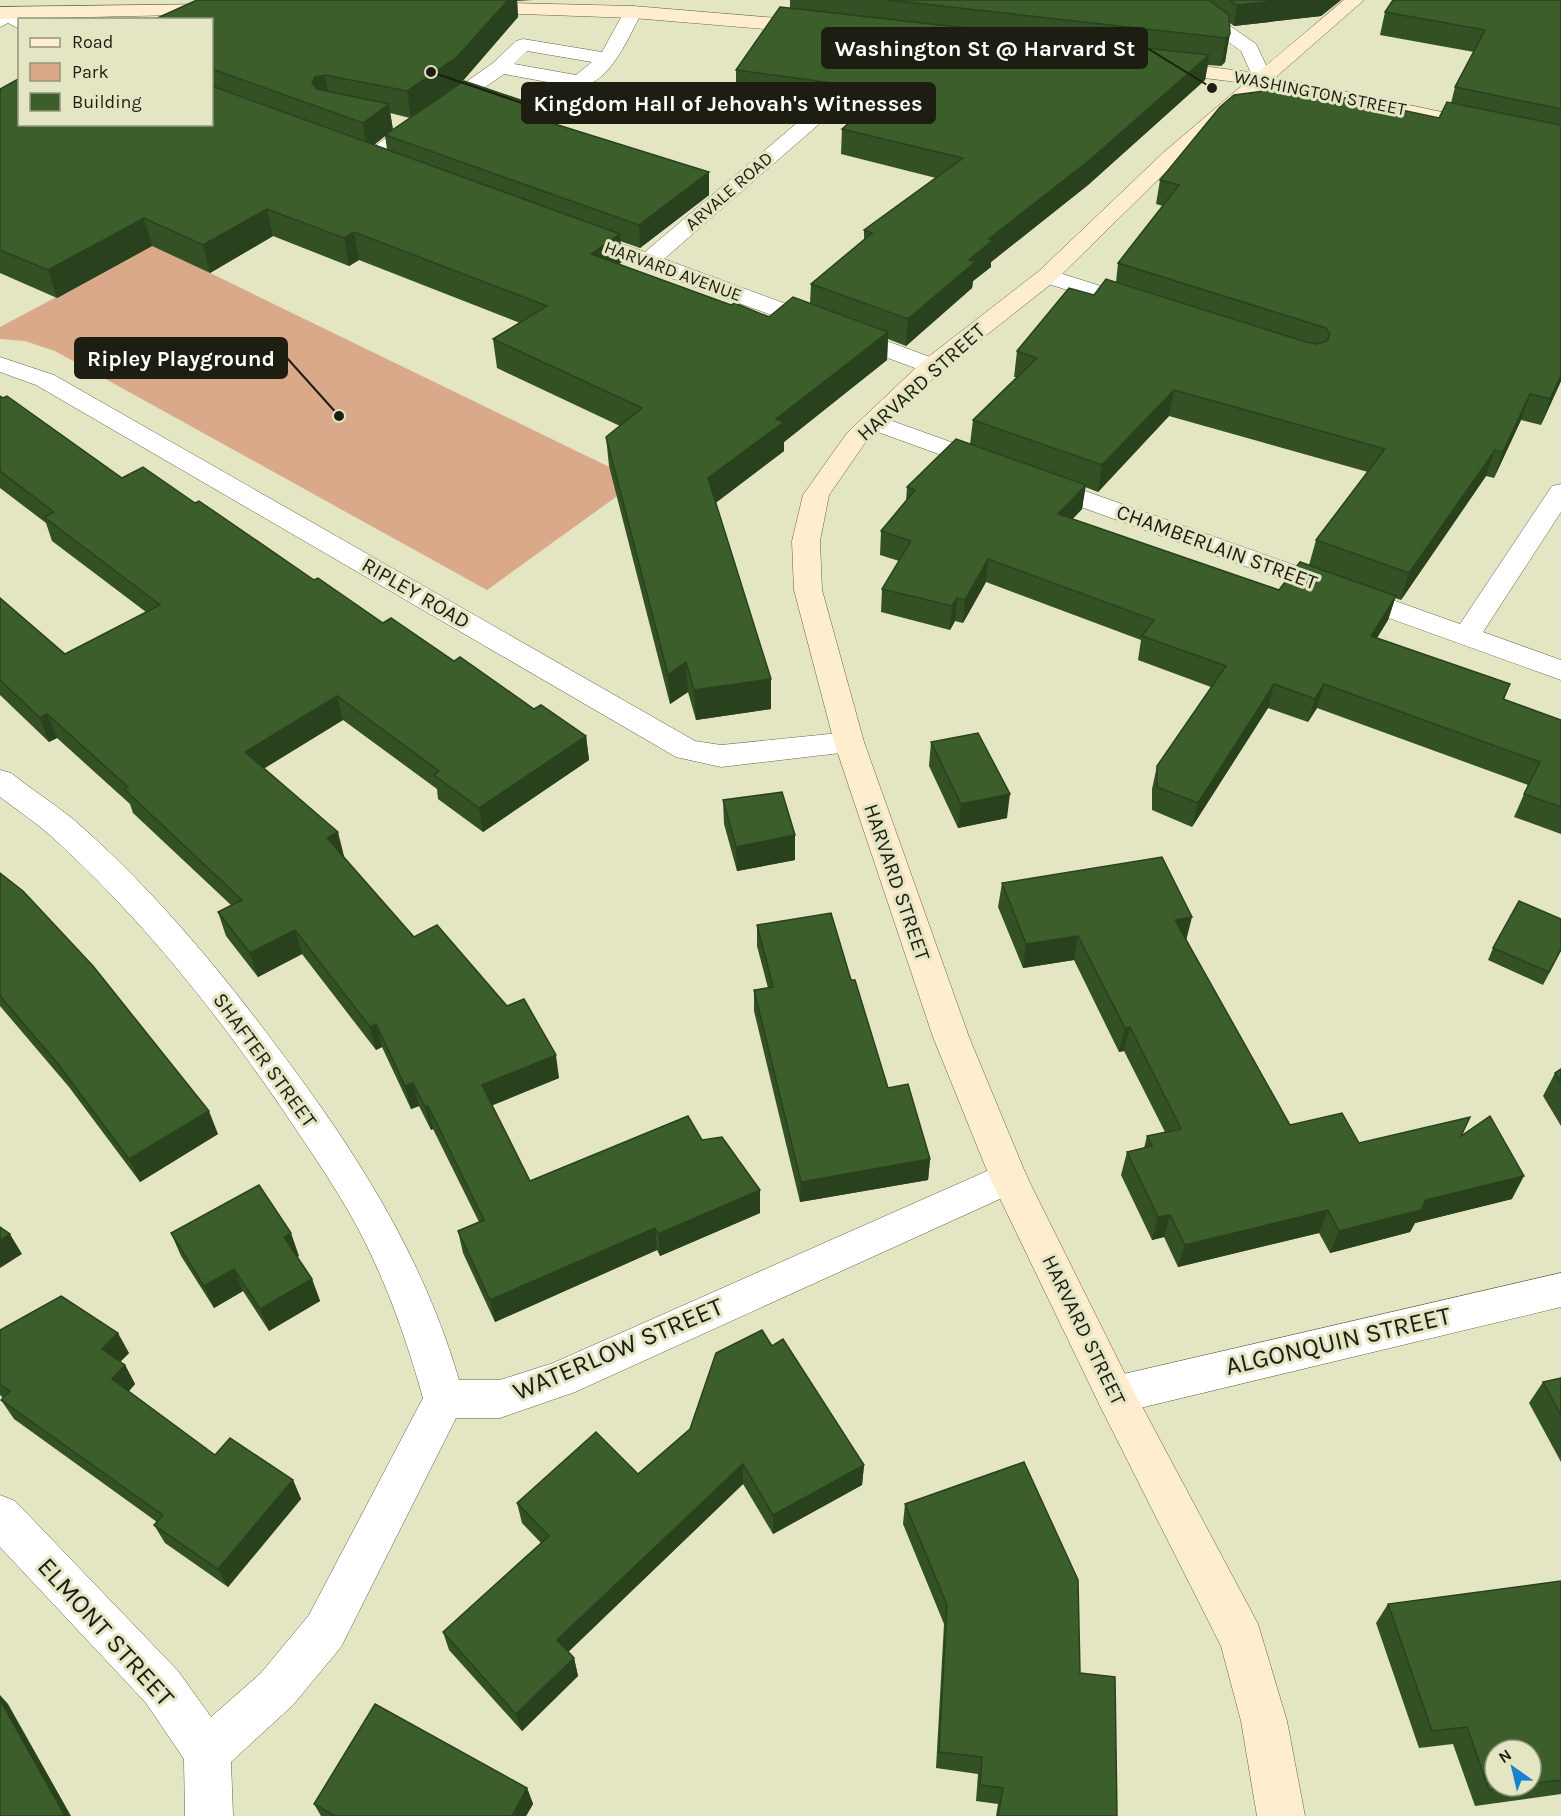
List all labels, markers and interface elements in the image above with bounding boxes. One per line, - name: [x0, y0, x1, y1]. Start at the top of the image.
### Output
- legend: [18, 18, 213, 126]
- callout: Washington St @ Harvard St: [822, 28, 1147, 68]
- text: Road: [72, 31, 113, 53]
- text: Washington St @ Harvard St: [835, 36, 1136, 62]
- text: Park: [72, 61, 109, 83]
- street label: WASHINGTON STREET: [1232, 65, 1408, 121]
- callout: Kingdom Hall of Jehovah's Witnesses: [522, 83, 935, 123]
- text: Building: [72, 91, 142, 113]
- text: Kingdom Hall of Jehovah's Witnesses: [533, 91, 923, 117]
- street label: ARVALE ROAD: [681, 147, 777, 235]
- street label: HARVARD AVENUE: [601, 236, 745, 306]
- street label: HARVARD STREET: [852, 318, 990, 446]
- callout: Ripley Playground: [75, 338, 287, 378]
- text: Ripley Playground: [87, 346, 275, 372]
- street label: CHAMBERLAIN STREET: [1113, 500, 1321, 595]
- street label: RIPLEY ROAD: [358, 552, 474, 634]
- street label: HARVARD STREET: [859, 801, 935, 964]
- street label: SHAFTER STREET: [208, 988, 322, 1132]
- street label: HARVARD STREET: [1037, 1251, 1131, 1409]
- street label: WATERLOW STREET: [508, 1291, 728, 1407]
- street label: ALGONQUIN STREET: [1222, 1300, 1454, 1382]
- street label: ELMONT STREET: [31, 1551, 181, 1713]
- north arrow: [1483, 1738, 1543, 1798]
- text: N: [1495, 1745, 1515, 1767]

